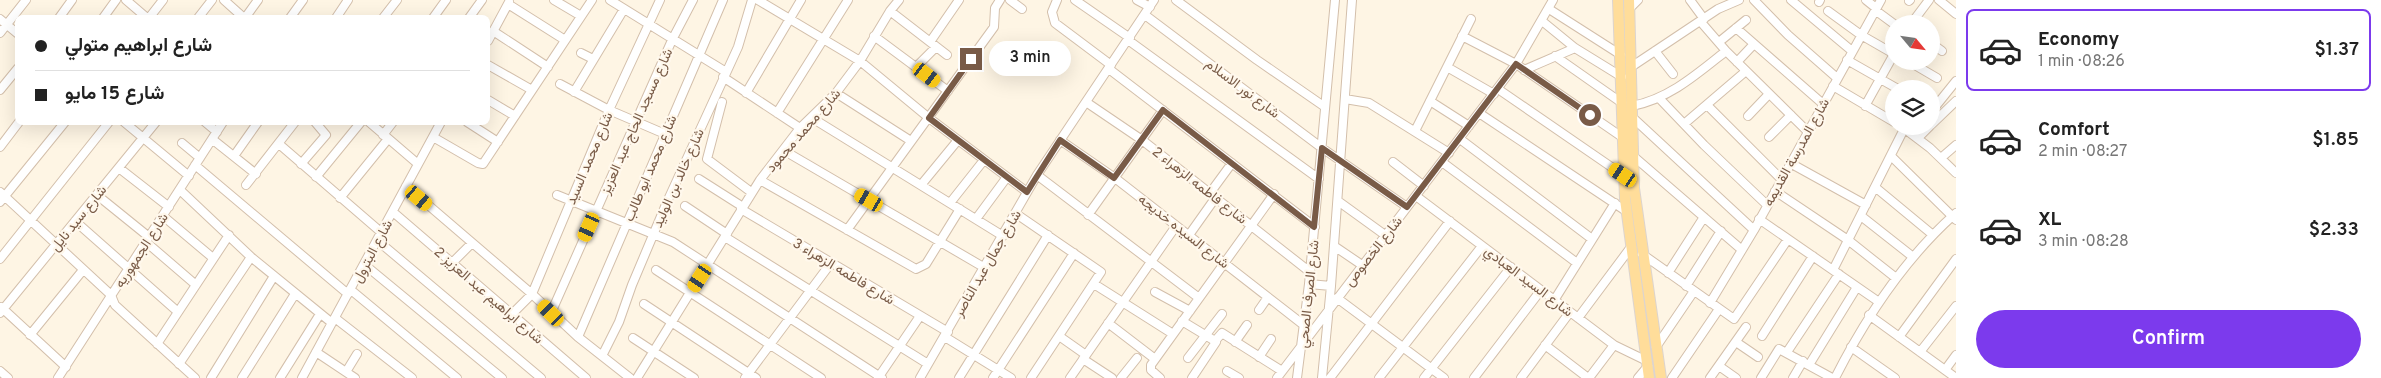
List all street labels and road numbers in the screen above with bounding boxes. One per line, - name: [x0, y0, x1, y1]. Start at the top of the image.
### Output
- street label: شارع مسجد الحاج عبد العزيز: [597, 46, 678, 199]
- street label: شارع نور الاسلام: [1201, 56, 1283, 123]
- street label: شارع محمد محمود: [763, 86, 846, 177]
- street label: شارع المدرسة القديمه: [1761, 96, 1835, 210]
- street label: شارع محمد السيد: [563, 110, 618, 208]
- street label: شارع محمد ابو طالب: [621, 113, 682, 225]
- street label: شارع خالد بن الوليد: [650, 126, 710, 231]
- street label: شارع فاطمه الزهراء 2: [1148, 144, 1250, 229]
- street label: شارع سيد نايل: [47, 182, 112, 256]
- street label: شارع السيده خديجه: [1134, 191, 1232, 274]
- street label: شارع جمال عبد الناصر: [950, 207, 1027, 322]
- street label: شارع الجمهوريه: [112, 210, 174, 292]
- street label: شارع الخصوص: [1342, 214, 1408, 291]
- street label: شارع البترول: [350, 217, 398, 287]
- street label: شارع فاطمه الزهراء 3: [789, 235, 897, 310]
- street label: شارع الصرف الصحي: [1295, 239, 1326, 349]
- street label: شارع السيد العبادي: [1479, 243, 1576, 323]
- street label: شارع ابراهيم عبد العزيز 2: [429, 244, 546, 349]

